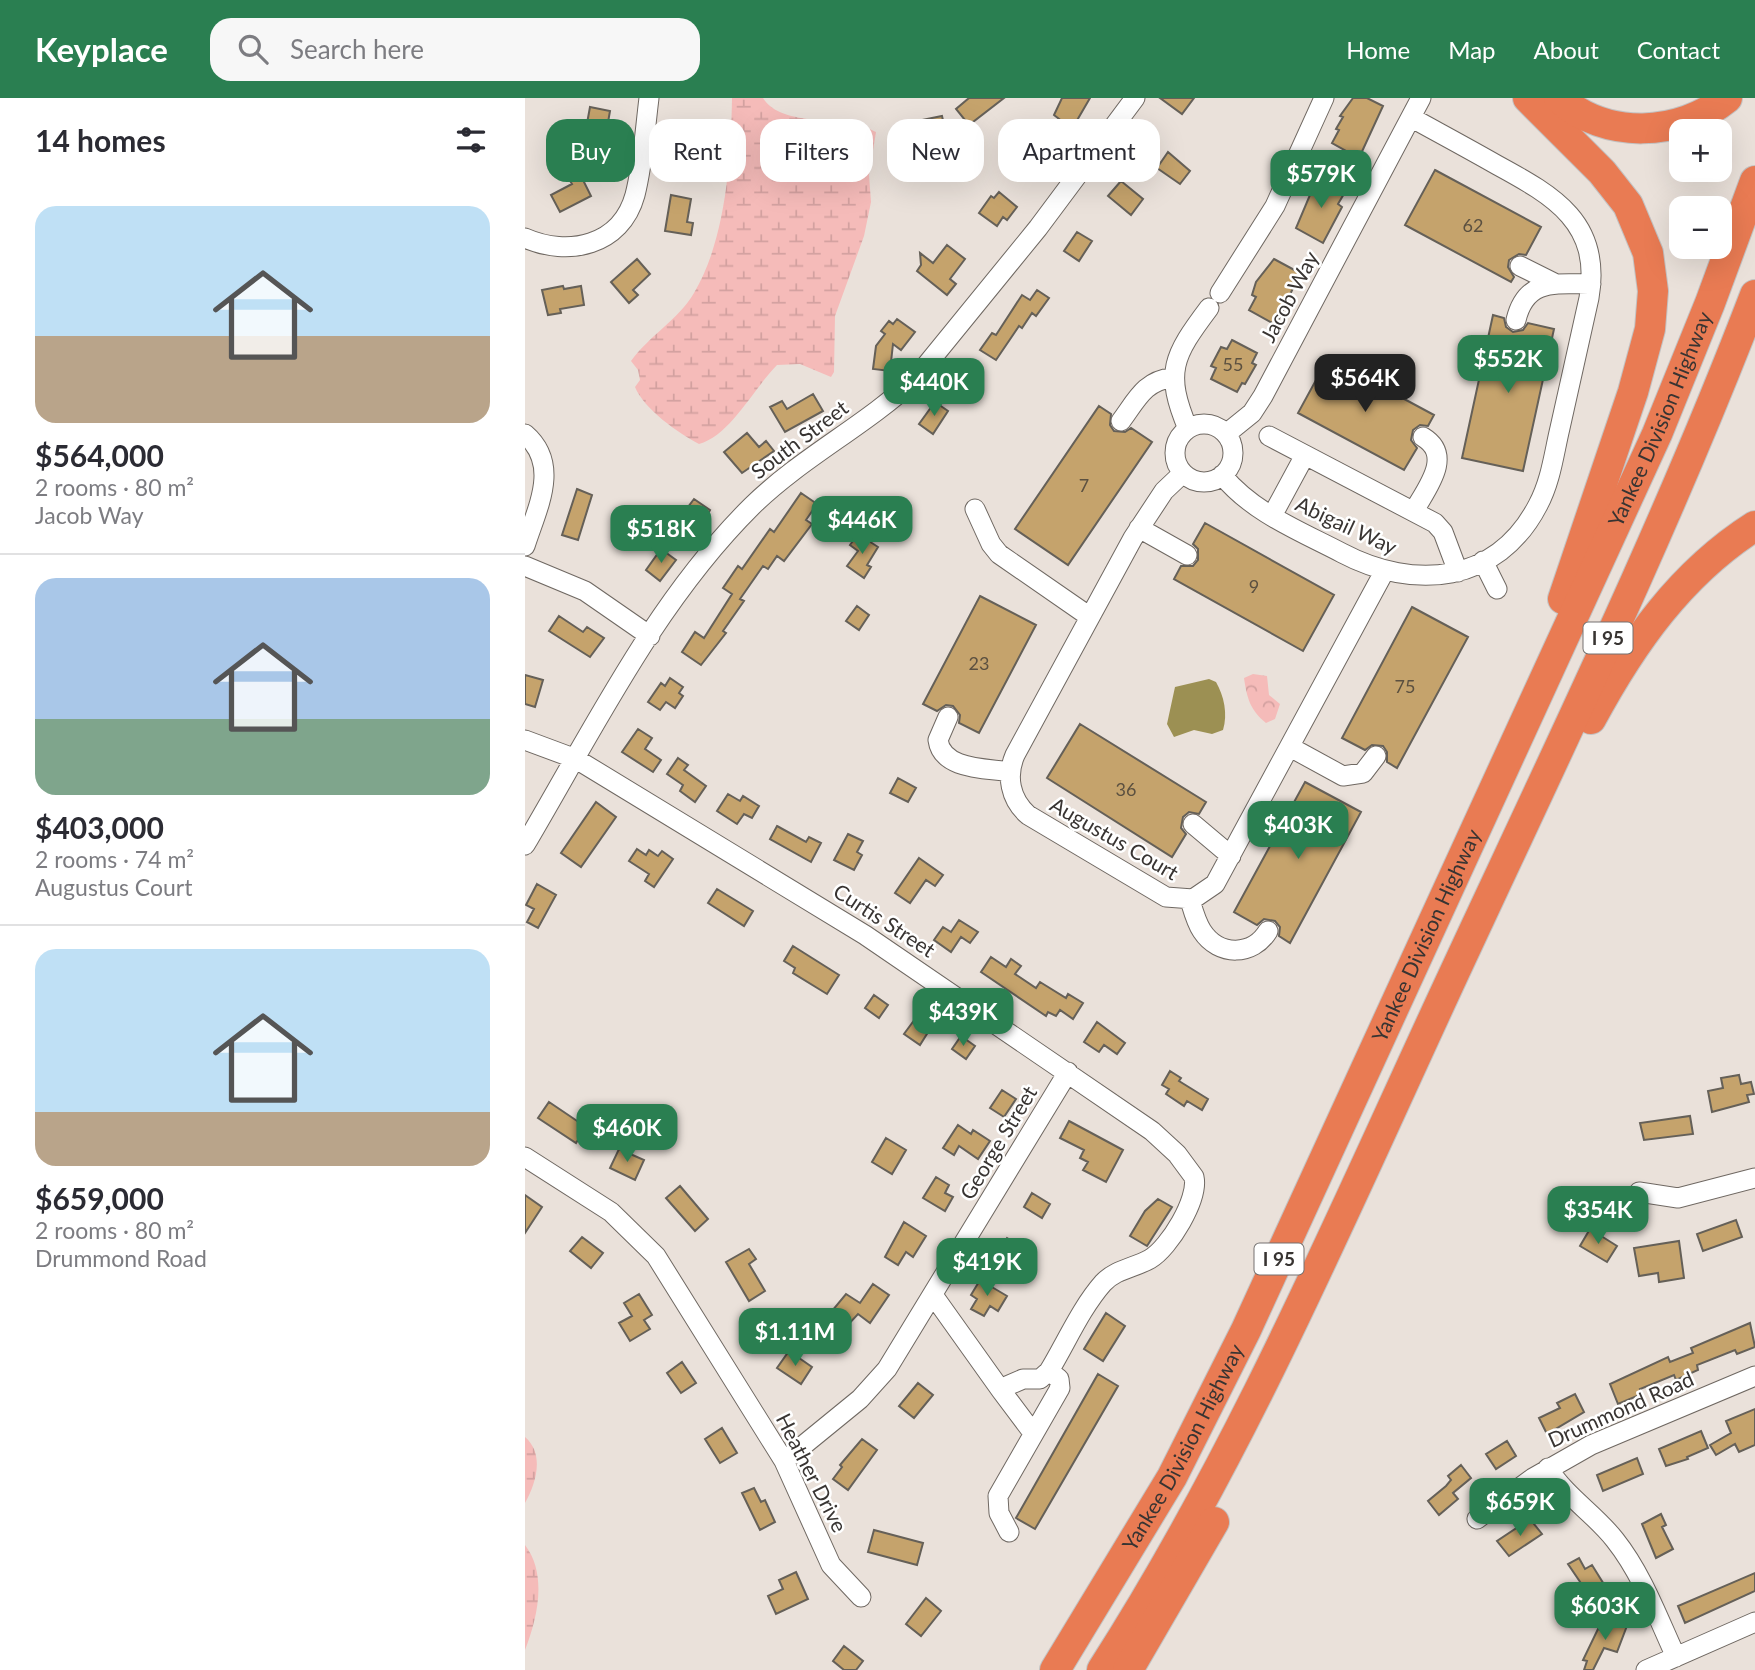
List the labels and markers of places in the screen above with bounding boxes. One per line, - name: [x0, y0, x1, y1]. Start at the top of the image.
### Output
- pin: $579K: [1272, 150, 1370, 210]
- pin: $552K: [1459, 336, 1557, 395]
- pin: $564K: [1316, 354, 1414, 414]
- pin: $440K: [885, 358, 983, 418]
- pin: $446K: [813, 496, 911, 556]
- pin: $518K: [612, 505, 710, 565]
- pin: $403K: [1249, 802, 1347, 861]
- pin: $439K: [914, 988, 1012, 1048]
- pin: $460K: [578, 1104, 676, 1164]
- pin: $354K: [1549, 1186, 1647, 1246]
- pin: $419K: [938, 1238, 1036, 1298]
- pin: $1.11M: [738, 1308, 852, 1368]
- pin: $659K: [1471, 1478, 1569, 1538]
- pin: $603K: [1556, 1582, 1654, 1642]

